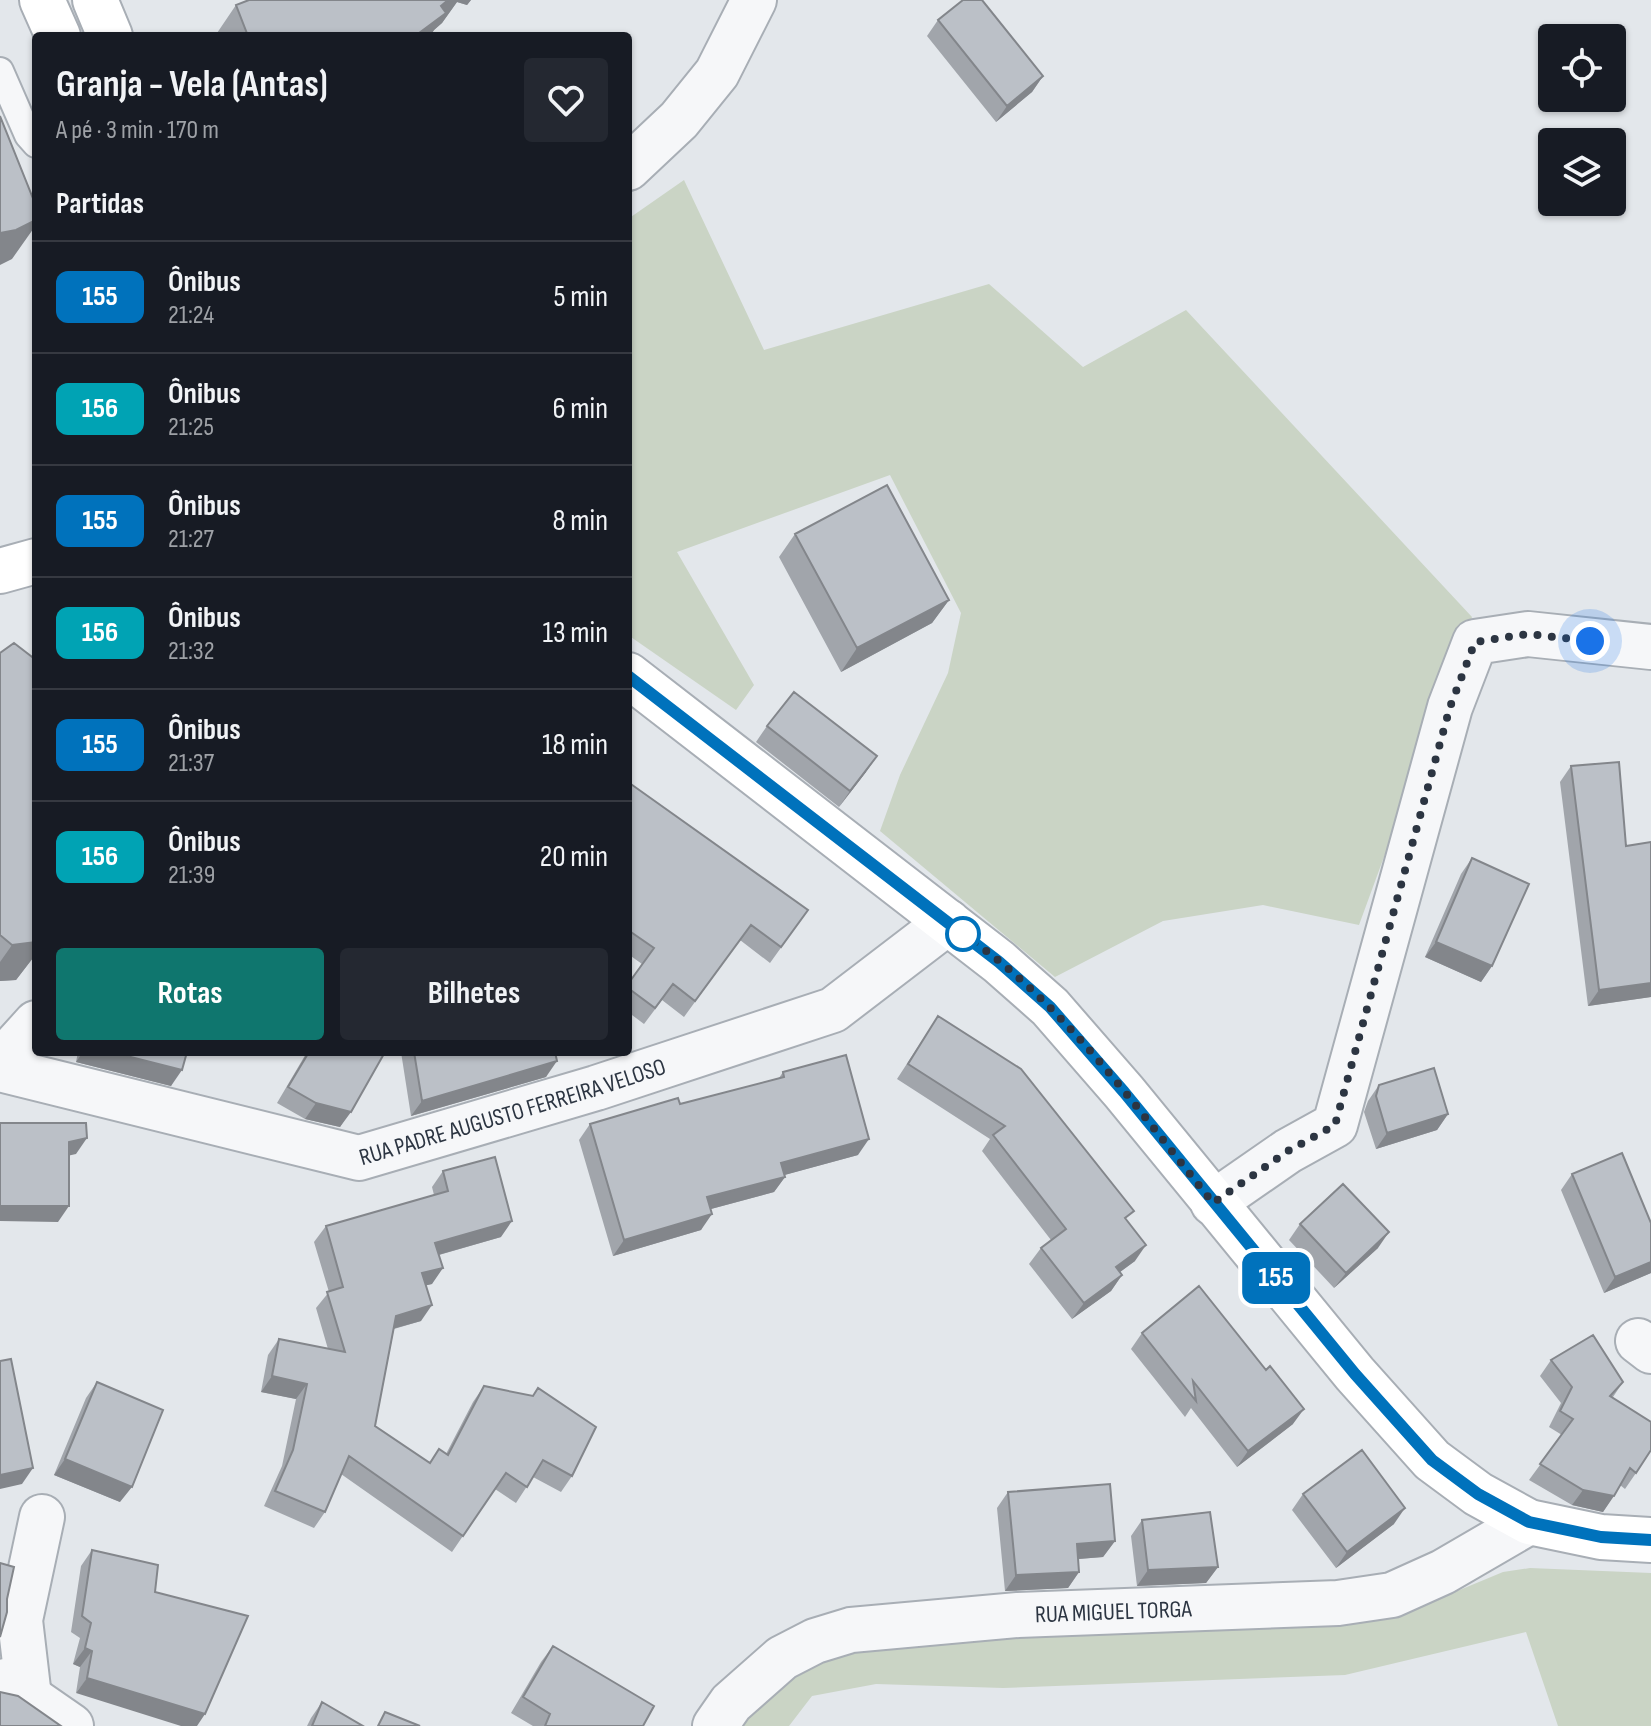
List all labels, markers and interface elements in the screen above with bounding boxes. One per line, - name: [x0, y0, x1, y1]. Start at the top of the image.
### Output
- map controls: [1538, 24, 1626, 216]
- button: locate: [1538, 24, 1626, 112]
- button: heart: [524, 58, 608, 142]
- text: Granja - Vela (Antas): [56, 62, 328, 107]
- text: A pé · 3 min · 170 m: [56, 115, 219, 146]
- button: layers: [1538, 128, 1626, 216]
- text: Partidas: [56, 186, 144, 222]
- text: Ônibus: [168, 264, 241, 300]
- text: 5 min: [554, 279, 608, 315]
- text: 155: [82, 280, 118, 313]
- text: 21:24: [168, 300, 214, 331]
- text: Ônibus: [168, 376, 241, 412]
- text: 6 min: [552, 391, 608, 427]
- text: 156: [82, 392, 118, 425]
- text: 21:25: [168, 412, 214, 443]
- text: Ônibus: [168, 488, 241, 524]
- text: 8 min: [552, 503, 608, 539]
- text: 155: [82, 504, 118, 537]
- text: 21:27: [168, 524, 214, 555]
- text: Ônibus: [168, 600, 241, 636]
- text: 13 min: [542, 615, 608, 651]
- text: 156: [82, 616, 118, 649]
- your location: [1570, 621, 1610, 661]
- text: 21:32: [168, 636, 214, 667]
- text: Ônibus: [168, 712, 241, 748]
- text: 18 min: [542, 727, 608, 763]
- text: 155: [82, 728, 118, 761]
- text: 21:37: [168, 748, 214, 779]
- text: Ônibus: [168, 824, 241, 860]
- text: 20 min: [540, 839, 608, 875]
- text: 156: [82, 840, 118, 873]
- text: 21:39: [168, 860, 215, 891]
- unlabelled marker: [946, 917, 980, 951]
- button: Rotas: [56, 948, 324, 1040]
- button: Bilhetes: [340, 948, 608, 1040]
- street label: RUA PADRE AUGUSTO FERREIRA VELOSO: [356, 1052, 669, 1172]
- line badge: 155: [1230, 1252, 1322, 1304]
- text: 155: [1258, 1261, 1294, 1294]
- street label: RUA MIGUEL TORGA: [1035, 1594, 1193, 1629]

